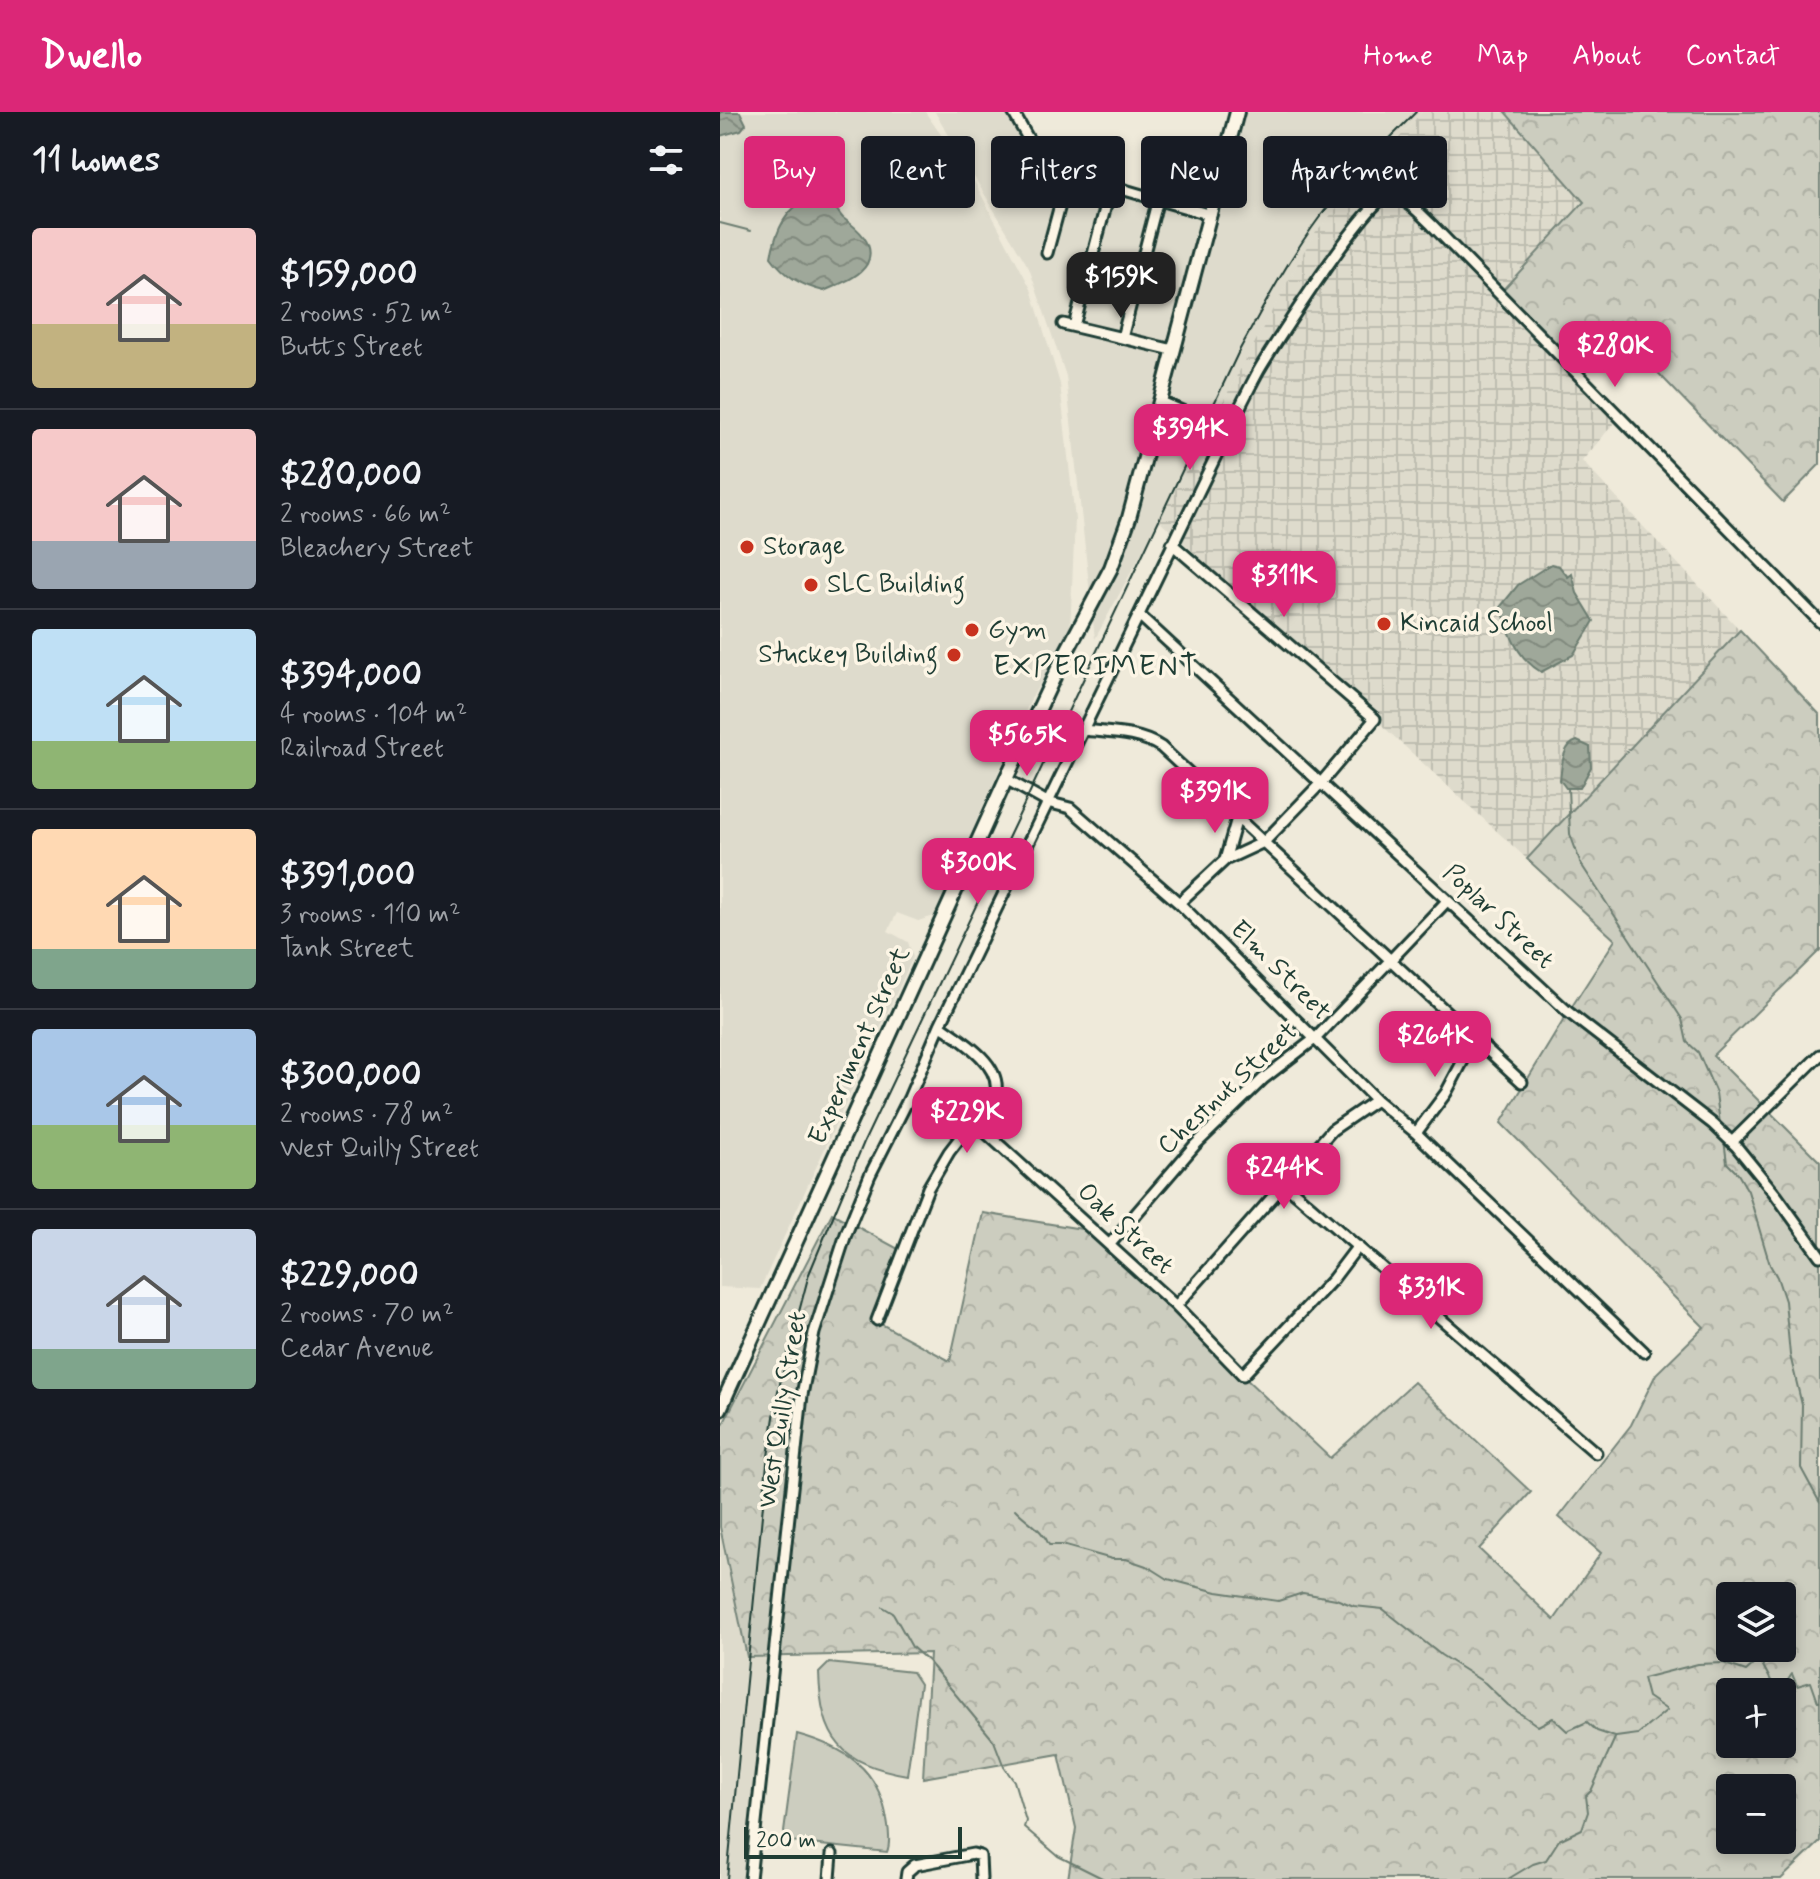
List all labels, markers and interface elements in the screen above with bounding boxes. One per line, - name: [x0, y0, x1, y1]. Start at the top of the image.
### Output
- text: Dwello: [40, 32, 142, 81]
- text: Home: [1363, 38, 1433, 75]
- text: Map: [1477, 38, 1528, 75]
- text: About: [1572, 38, 1641, 75]
- text: Contact: [1685, 38, 1780, 75]
- chip: Buy: [744, 136, 845, 208]
- chip: Rent: [861, 136, 975, 208]
- chip: Filters: [991, 136, 1125, 208]
- chip: New: [1141, 136, 1247, 208]
- chip: Apartment: [1263, 136, 1447, 208]
- text: 11 homes: [32, 138, 160, 183]
- icon: filters: [644, 138, 688, 182]
- text: $159,000: [280, 252, 417, 297]
- pin: $159K: [1065, 252, 1177, 320]
- icon: home: [96, 260, 192, 356]
- text: $159K: [1085, 261, 1157, 295]
- text: 2 rooms · 52 m²: [280, 297, 452, 331]
- pin: $280K: [1559, 321, 1671, 389]
- text: $280K: [1577, 330, 1653, 364]
- text: Butts Street: [280, 331, 423, 365]
- pin: $394K: [1134, 404, 1246, 472]
- text: $394K: [1152, 413, 1228, 447]
- text: $280,000: [280, 453, 422, 498]
- icon: home: [96, 461, 192, 557]
- text: 2 rooms · 66 m²: [280, 498, 451, 532]
- place label: Storage: [763, 530, 845, 564]
- text: Bleachery Street: [280, 532, 474, 566]
- marker: Storage: [738, 538, 756, 556]
- pin: $311K: [1228, 551, 1340, 619]
- text: $311K: [1251, 560, 1317, 594]
- place label: SLC Building: [827, 568, 965, 605]
- marker: SLC Building: [802, 576, 820, 594]
- place label: Kincaid School: [1400, 607, 1553, 641]
- place label: Gym: [988, 613, 1047, 647]
- marker: Kincaid School: [1375, 615, 1393, 633]
- marker: Gym: [963, 621, 981, 639]
- place label: Stuckey Building: [758, 638, 938, 675]
- marker: Stuckey Building: [945, 646, 963, 664]
- district label: EXPERIMENT: [993, 647, 1199, 686]
- text: $394,000: [280, 653, 422, 698]
- icon: home: [96, 661, 192, 757]
- text: 4 rooms · 104 m²: [280, 698, 467, 732]
- pin: $565K: [971, 710, 1083, 778]
- text: $565K: [988, 719, 1066, 753]
- text: Railroad Street: [280, 732, 444, 766]
- pin: $391K: [1159, 767, 1271, 835]
- text: $391K: [1179, 776, 1251, 810]
- pin: $300K: [922, 838, 1034, 906]
- text: $300K: [940, 847, 1016, 881]
- text: $391,000: [280, 853, 415, 898]
- street label: Poplar Street: [1435, 857, 1561, 977]
- icon: home: [96, 861, 192, 957]
- text: 3 rooms · 110 m²: [280, 898, 461, 932]
- street label: Elm Street: [1222, 913, 1338, 1029]
- text: Tank Street: [280, 932, 414, 966]
- street label: Experiment Street: [801, 942, 919, 1150]
- pin: $264K: [1379, 1011, 1491, 1079]
- street label: Chestnut Street: [1151, 1015, 1305, 1163]
- text: $264K: [1397, 1020, 1473, 1054]
- text: $300,000: [280, 1053, 422, 1098]
- icon: home: [96, 1061, 192, 1157]
- pin: $229K: [911, 1087, 1023, 1155]
- text: $229K: [930, 1096, 1004, 1130]
- text: 2 rooms · 78 m²: [280, 1098, 453, 1132]
- text: West Quilly Street: [280, 1132, 479, 1166]
- pin: $244K: [1228, 1143, 1340, 1211]
- text: $244K: [1245, 1152, 1323, 1186]
- street label: Oak Street: [1069, 1176, 1181, 1282]
- text: $229,000: [280, 1253, 419, 1298]
- icon: home: [96, 1261, 192, 1357]
- pin: $331K: [1375, 1263, 1487, 1331]
- text: $331K: [1398, 1272, 1464, 1306]
- text: 2 rooms · 70 m²: [280, 1298, 454, 1332]
- street label: West Quilly Street: [751, 1309, 815, 1511]
- text: Cedar Avenue: [280, 1332, 433, 1366]
- map controls: [1716, 1582, 1796, 1854]
- button: layers: [1716, 1582, 1796, 1662]
- button: +: [1716, 1678, 1796, 1758]
- button: −: [1716, 1774, 1796, 1854]
- scale bar: [744, 1823, 962, 1859]
- text: 200 m: [756, 1827, 816, 1855]

